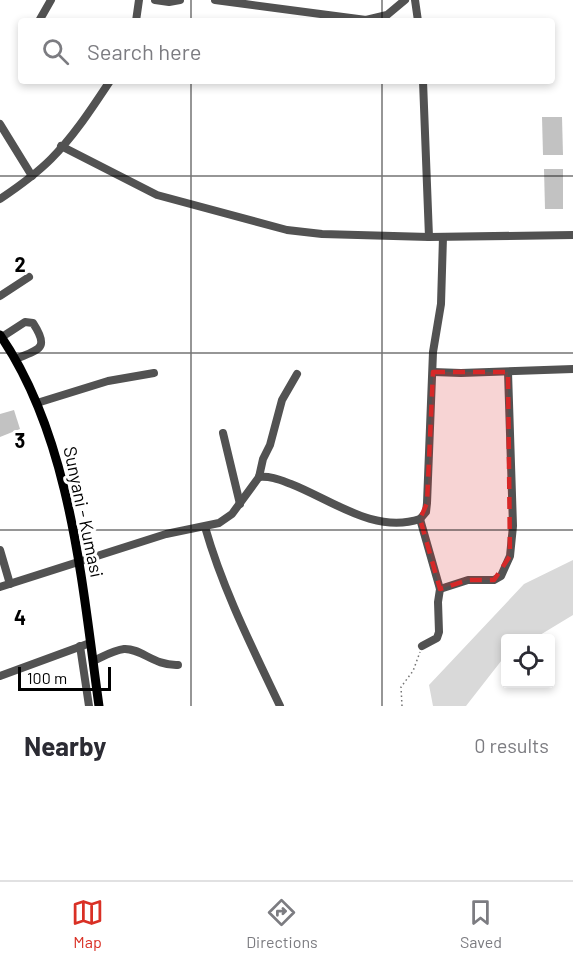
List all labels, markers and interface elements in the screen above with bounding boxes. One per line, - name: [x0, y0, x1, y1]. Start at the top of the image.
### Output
- search box: [18, 18, 555, 84]
- icon: search: [39, 35, 72, 68]
- text: Search here: [87, 38, 201, 64]
- text: 2: [14, 252, 26, 276]
- text: 3: [15, 428, 25, 452]
- street label: Sunyani - Kumasi: [59, 444, 109, 579]
- text: 4: [14, 605, 26, 629]
- map controls: [501, 634, 555, 688]
- button: locate: [501, 634, 555, 688]
- scale bar: [18, 664, 111, 692]
- text: 100 m: [27, 668, 67, 687]
- text: Nearby: [24, 730, 106, 761]
- text: 0 results: [474, 733, 549, 757]
- tab: Map: [71, 896, 104, 951]
- tab: Directions: [246, 896, 318, 951]
- tab: Saved: [460, 896, 502, 951]

